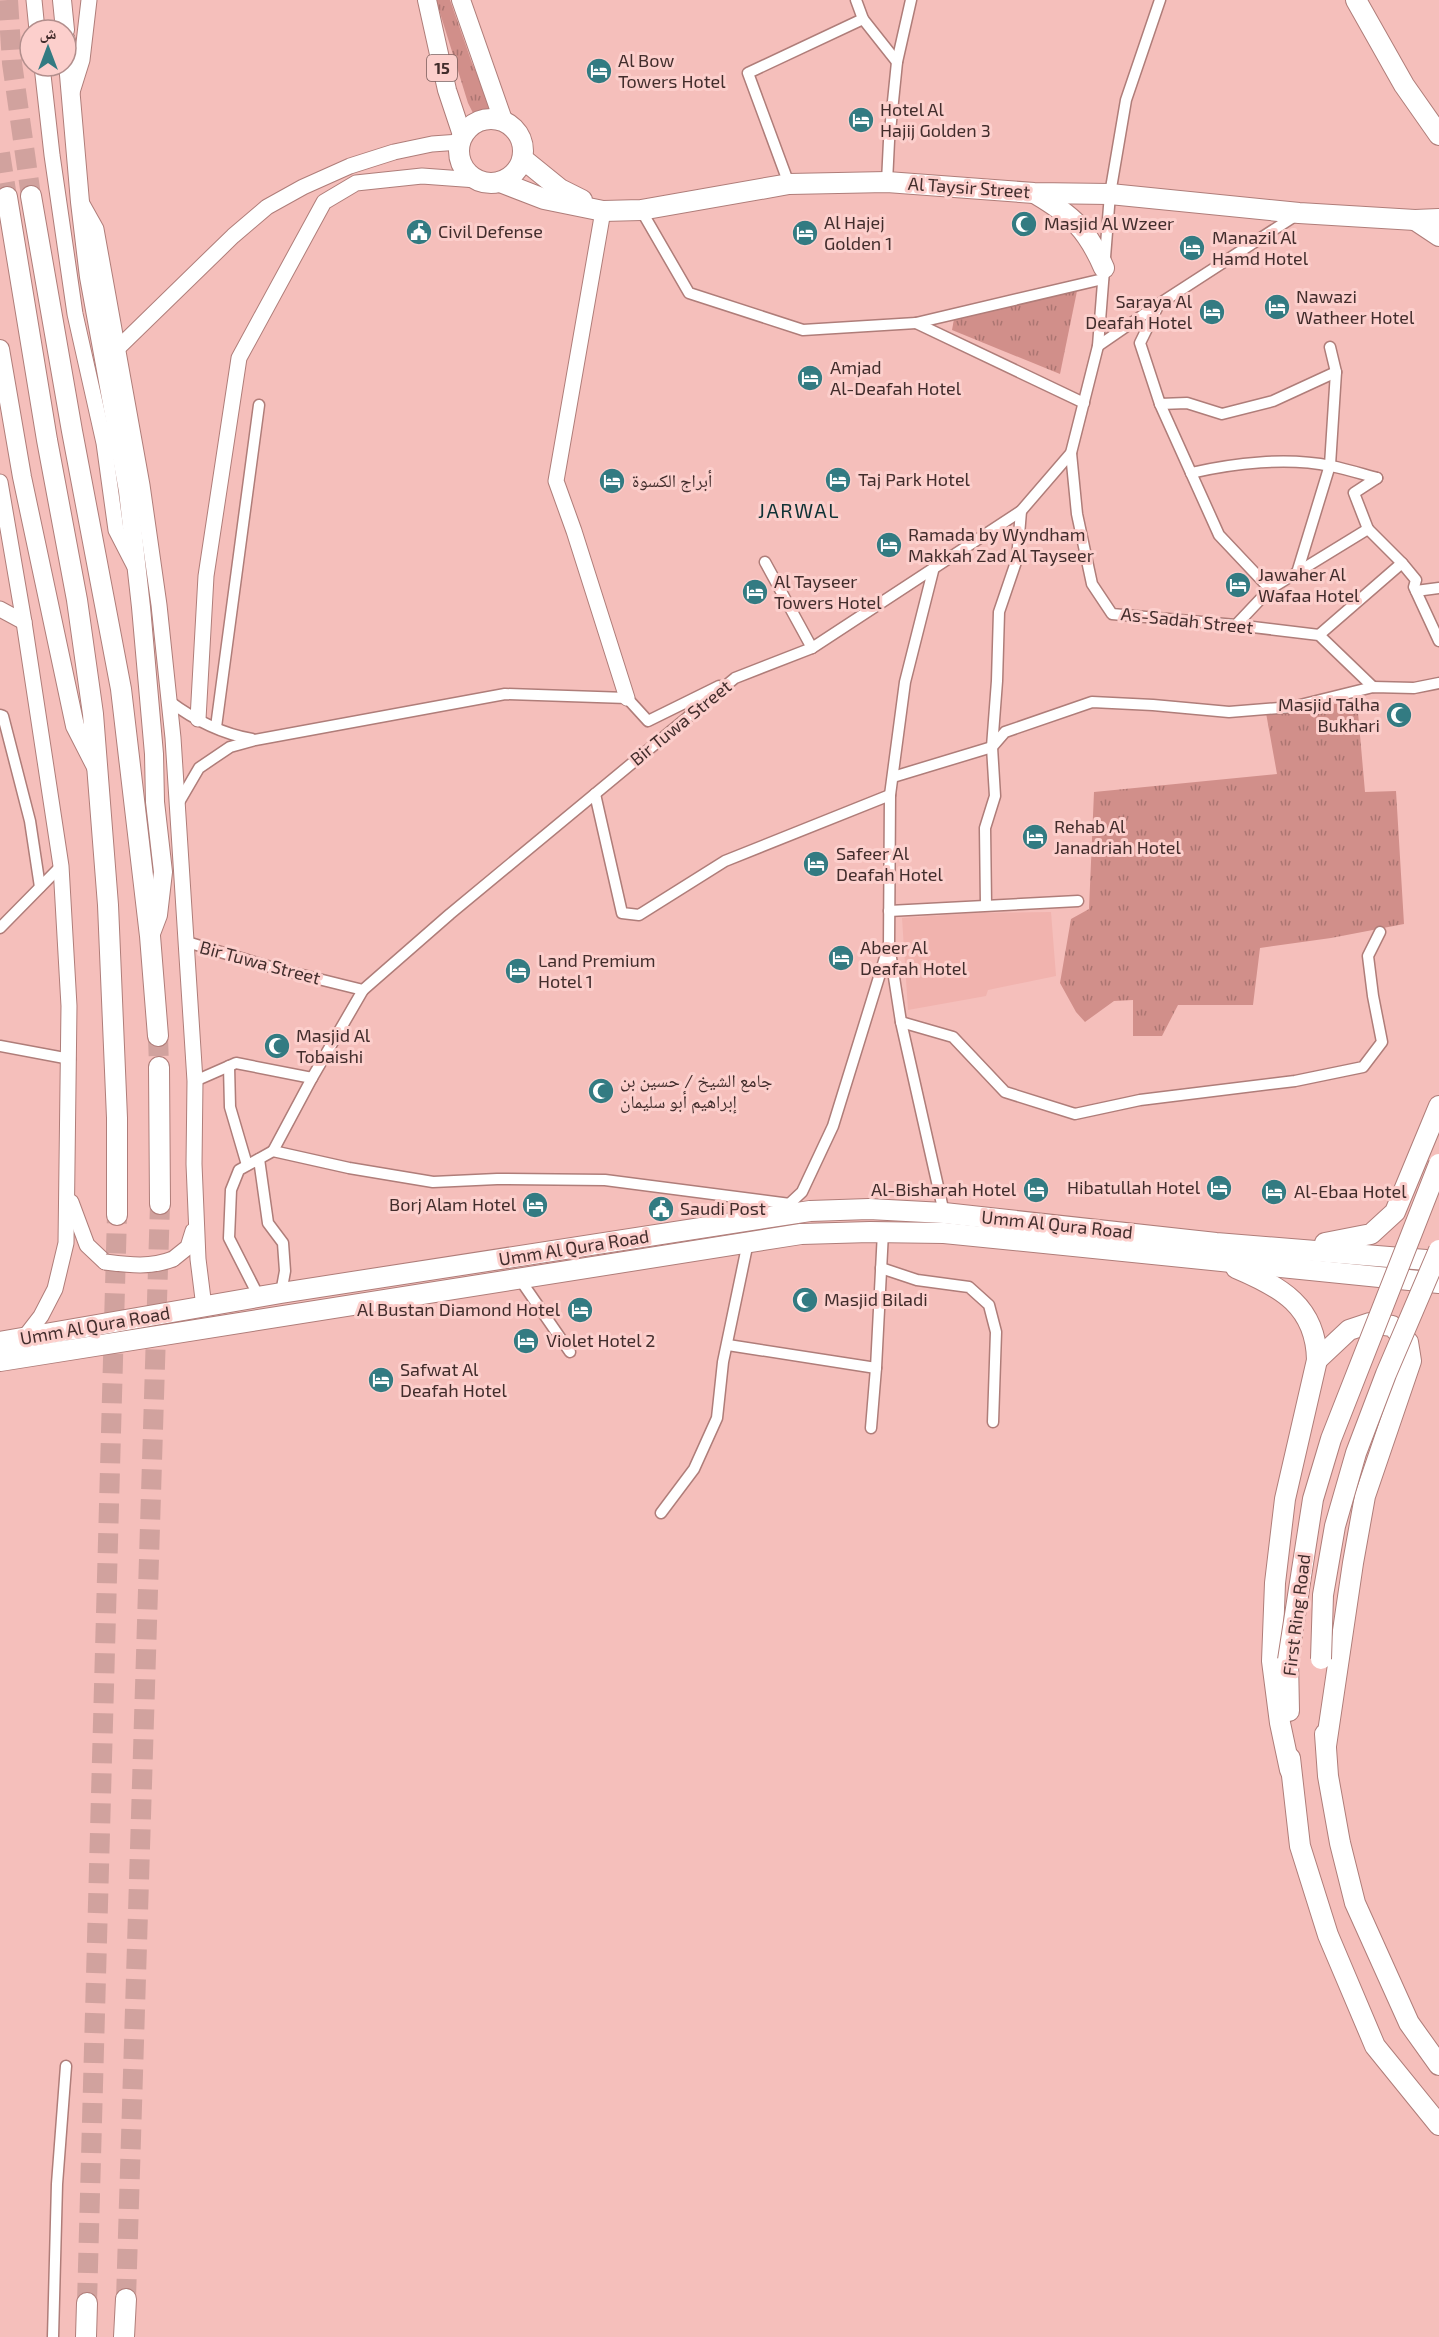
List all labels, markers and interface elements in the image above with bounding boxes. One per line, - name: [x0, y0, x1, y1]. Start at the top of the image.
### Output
- north arrow: [18, 18, 78, 78]
- text: ش: [40, 23, 57, 43]
- place label: Al Bow Towers Hotel: [618, 49, 726, 92]
- road number: 15: [427, 55, 457, 81]
- hotel icon: Al Bow Towers Hotel: [584, 56, 614, 86]
- place label: Hotel Al Hajij Golden 3: [880, 98, 991, 141]
- hotel icon: Hotel Al Hajij Golden 3: [846, 105, 876, 135]
- street label: Al Taysir Street: [907, 172, 1031, 202]
- mosque icon: Masjid Al Wzeer: [1009, 209, 1039, 239]
- place label: Al Hajej Golden 1: [824, 211, 893, 254]
- place label: Masjid Al Wzeer: [1044, 212, 1174, 234]
- public building icon: Civil Defense: [404, 217, 434, 247]
- hotel icon: Al Hajej Golden 1: [790, 218, 820, 248]
- place label: Civil Defense: [438, 220, 543, 242]
- place label: Manazil Al Hamd Hotel: [1212, 226, 1309, 269]
- hotel icon: Manazil Al Hamd Hotel: [1177, 233, 1207, 263]
- place label: Nawazi Watheer Hotel: [1296, 285, 1415, 328]
- place label: Saraya Al Deafah Hotel: [1085, 290, 1193, 333]
- hotel icon: Nawazi Watheer Hotel: [1262, 292, 1292, 322]
- hotel icon: Saraya Al Deafah Hotel: [1197, 297, 1227, 327]
- place label: Amjad Al-Deafah Hotel: [830, 356, 962, 399]
- hotel icon: Amjad Al-Deafah Hotel: [795, 363, 825, 393]
- hotel icon: Taj Park Hotel: [823, 465, 853, 495]
- hotel icon: أبراج الكسوة: [597, 466, 627, 496]
- place label: Taj Park Hotel: [858, 468, 971, 490]
- place label: أبراج الكسوة: [632, 469, 712, 493]
- district label: JARWAL: [758, 498, 840, 522]
- place label: Ramada by Wyndham Makkah Zad Al Tayseer: [908, 523, 1094, 566]
- hotel icon: Ramada by Wyndham Makkah Zad Al Tayseer: [874, 530, 904, 560]
- place label: Jawaher Al Wafaa Hotel: [1258, 563, 1360, 606]
- place label: Al Tayseer Towers Hotel: [774, 570, 882, 613]
- hotel icon: Jawaher Al Wafaa Hotel: [1223, 570, 1253, 600]
- hotel icon: Al Tayseer Towers Hotel: [740, 577, 770, 607]
- street label: As-Sadah Street: [1120, 602, 1254, 638]
- street label: Bir Tuwa Street: [625, 675, 736, 770]
- place label: Masjid Talha Bukhari: [1278, 693, 1380, 736]
- mosque icon: Masjid Talha Bukhari: [1384, 700, 1414, 730]
- place label: Rehab Al Janadriah Hotel: [1054, 815, 1181, 858]
- hotel icon: Rehab Al Janadriah Hotel: [1020, 822, 1050, 852]
- place label: Safeer Al Deafah Hotel: [836, 842, 943, 885]
- hotel icon: Safeer Al Deafah Hotel: [801, 849, 831, 879]
- street label: Bir Tuwa Street: [198, 935, 323, 989]
- place label: Abeer Al Deafah Hotel: [860, 936, 967, 979]
- hotel icon: Abeer Al Deafah Hotel: [826, 943, 856, 973]
- place label: Land Premium Hotel 1: [538, 949, 655, 992]
- hotel icon: Land Premium Hotel 1: [503, 956, 533, 986]
- place label: Masjid Al Tobaishi: [296, 1024, 371, 1067]
- mosque icon: Masjid Al Tobaishi: [262, 1031, 292, 1061]
- place label: جامع الشيخ / حسين بن إبراهيم أبو سليمان: [620, 1069, 773, 1114]
- mosque icon: جامع الشيخ / حسين بن إبراهيم أبو سليمان: [586, 1076, 616, 1106]
- hotel icon: Hibatullah Hotel: [1204, 1173, 1234, 1203]
- hotel icon: Al-Bisharah Hotel: [1021, 1175, 1051, 1205]
- place label: Hibatullah Hotel: [1067, 1176, 1201, 1198]
- hotel icon: Al-Ebaa Hotel: [1259, 1177, 1289, 1207]
- place label: Al-Bisharah Hotel: [871, 1178, 1017, 1200]
- place label: Al-Ebaa Hotel: [1294, 1180, 1407, 1202]
- hotel icon: Borj Alam Hotel: [520, 1190, 550, 1220]
- place label: Borj Alam Hotel: [389, 1193, 517, 1215]
- public building icon: Saudi Post: [646, 1194, 676, 1224]
- place label: Saudi Post: [680, 1197, 766, 1219]
- street label: Umm Al Qura Road: [980, 1205, 1134, 1243]
- street label: Umm Al Qura Road: [497, 1224, 651, 1270]
- mosque icon: Masjid Biladi: [790, 1285, 820, 1315]
- place label: Masjid Biladi: [824, 1288, 928, 1310]
- hotel icon: Al Bustan Diamond Hotel: [565, 1295, 595, 1325]
- place label: Al Bustan Diamond Hotel: [357, 1298, 561, 1320]
- street label: Umm Al Qura Road: [18, 1301, 172, 1349]
- hotel icon: Violet Hotel 2: [511, 1326, 541, 1356]
- place label: Violet Hotel 2: [546, 1329, 655, 1351]
- place label: Safwat Al Deafah Hotel: [400, 1358, 507, 1401]
- hotel icon: Safwat Al Deafah Hotel: [366, 1365, 396, 1395]
- street label: First Ring Road: [1278, 1553, 1314, 1677]

